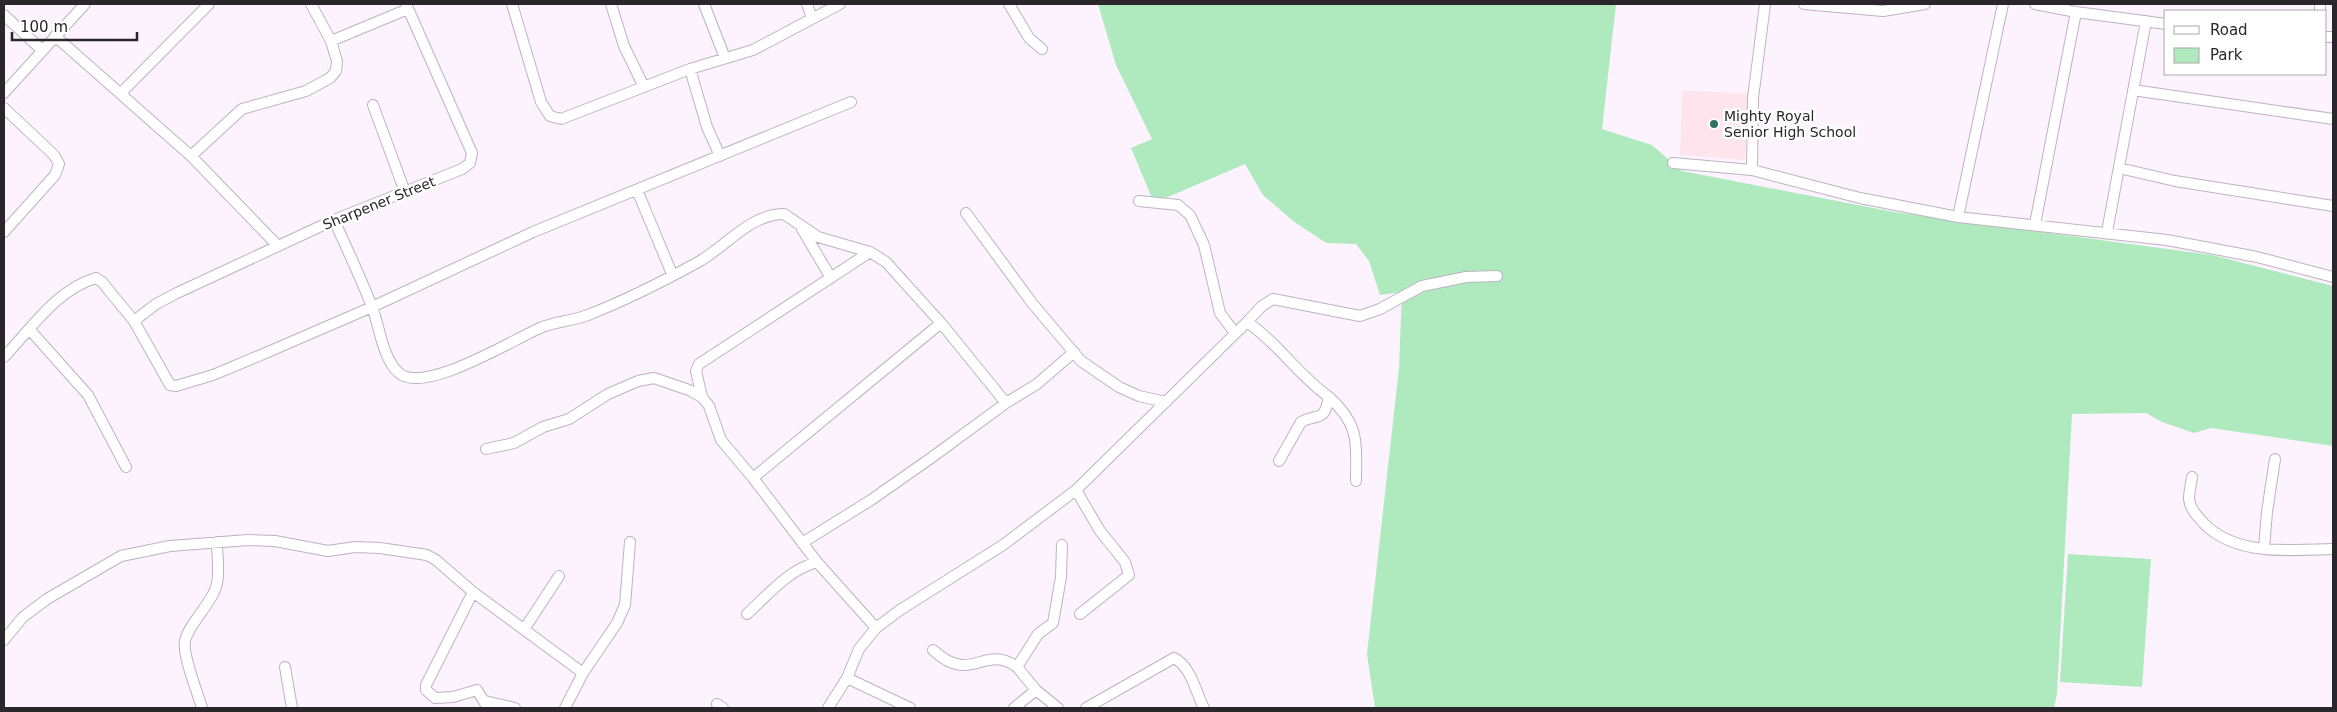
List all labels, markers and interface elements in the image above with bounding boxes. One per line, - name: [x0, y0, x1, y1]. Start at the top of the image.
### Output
- scale bar: [12, 10, 138, 42]
- legend: [2164, 10, 2327, 75]
- text: 100 m: [20, 18, 68, 36]
- text: Road: [2210, 21, 2248, 39]
- text: Park: [2210, 46, 2243, 64]
- place label: Mighty Royal Senior High School: [1724, 108, 1856, 140]
- marker: Mighty Royal Senior High School: [1708, 118, 1720, 130]
- street label: Sharpener Street: [320, 173, 438, 233]

